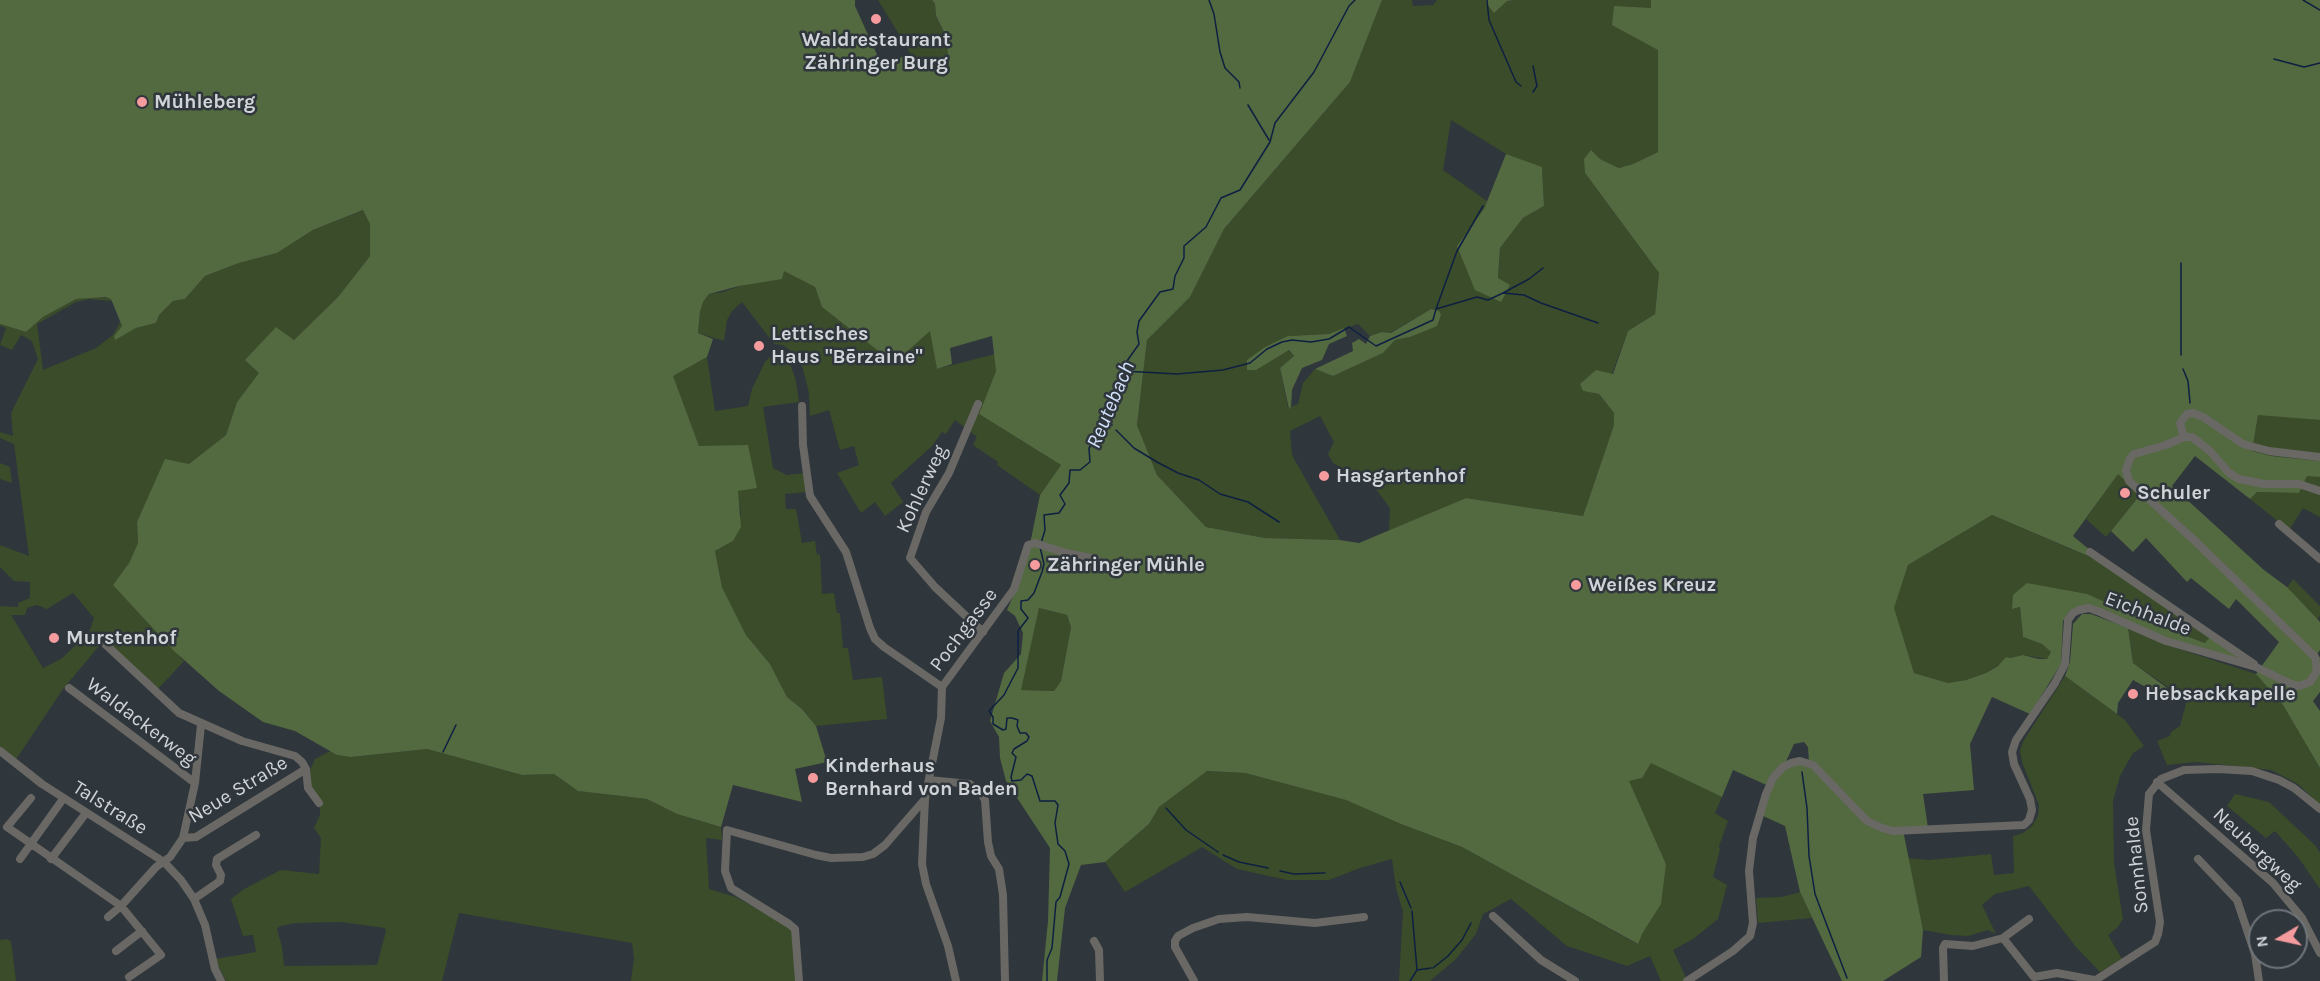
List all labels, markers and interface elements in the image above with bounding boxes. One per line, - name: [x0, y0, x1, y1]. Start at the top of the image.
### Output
- marker: Waldrestaurant Zähringer Burg: [869, 12, 883, 26]
- place label: Waldrestaurant Zähringer Burg: [801, 28, 951, 75]
- place label: Mühleberg: [154, 90, 255, 114]
- marker: Mühleberg: [135, 95, 149, 109]
- place label: Lettisches Haus "Bērzaine": [771, 322, 923, 369]
- marker: Lettisches Haus "Bērzaine": [752, 339, 766, 353]
- water label: Reutebach: [1081, 358, 1141, 452]
- street label: Kohlerweg: [891, 441, 953, 537]
- place label: Hasgartenhof: [1336, 464, 1466, 488]
- marker: Hasgartenhof: [1317, 469, 1331, 483]
- place label: Schuler: [2137, 481, 2210, 505]
- marker: Schuler: [2118, 486, 2132, 500]
- place label: Zähringer Mühle: [1047, 553, 1205, 577]
- marker: Zähringer Mühle: [1028, 558, 1042, 572]
- place label: Weißes Kreuz: [1588, 573, 1716, 597]
- marker: Weißes Kreuz: [1569, 578, 1583, 592]
- street label: Pochgasse: [925, 584, 1003, 676]
- street label: Eichhalde: [2102, 587, 2194, 641]
- place label: Murstenhof: [66, 626, 177, 650]
- marker: Murstenhof: [47, 631, 61, 645]
- street label: Waldackerweg: [81, 673, 201, 771]
- place label: Hebsackkapelle: [2145, 682, 2296, 706]
- marker: Hebsackkapelle: [2126, 687, 2140, 701]
- street label: Neue Straße: [184, 751, 292, 829]
- place label: Kinderhaus Bernhard von Baden: [825, 754, 1017, 801]
- marker: Kinderhaus Bernhard von Baden: [806, 771, 820, 785]
- street label: Talstraße: [68, 776, 152, 840]
- street label: Neubergweg: [2208, 803, 2306, 897]
- street label: Sonnhalde: [2120, 815, 2154, 915]
- north arrow: [2248, 909, 2308, 969]
- text: N: [2251, 934, 2272, 949]

